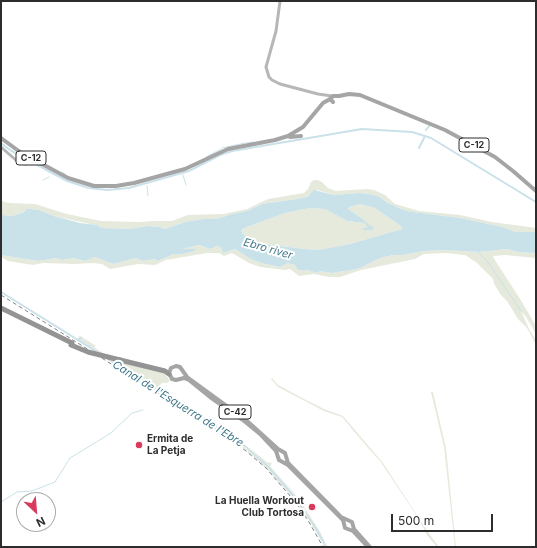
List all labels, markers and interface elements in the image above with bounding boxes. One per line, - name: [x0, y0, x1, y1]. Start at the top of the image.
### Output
- road number: C-12: [459, 138, 489, 152]
- road number: C-12: [16, 151, 46, 165]
- water label: Ebro river: [242, 236, 294, 262]
- water label: Canal de l'Esquerra de l'Ebre: [110, 358, 246, 450]
- road number: C-42: [219, 405, 251, 419]
- place label: Ermita de La Petja: [147, 433, 193, 456]
- marker: Ermita de La Petja: [134, 440, 144, 450]
- north arrow: [16, 492, 56, 532]
- place label: La Huella Workout Club Tortosa: [215, 495, 304, 518]
- marker: La Huella Workout Club Tortosa: [307, 502, 317, 512]
- scale bar: [393, 506, 495, 532]
- text: 500 m: [398, 513, 434, 528]
- text: N: [34, 514, 48, 530]

